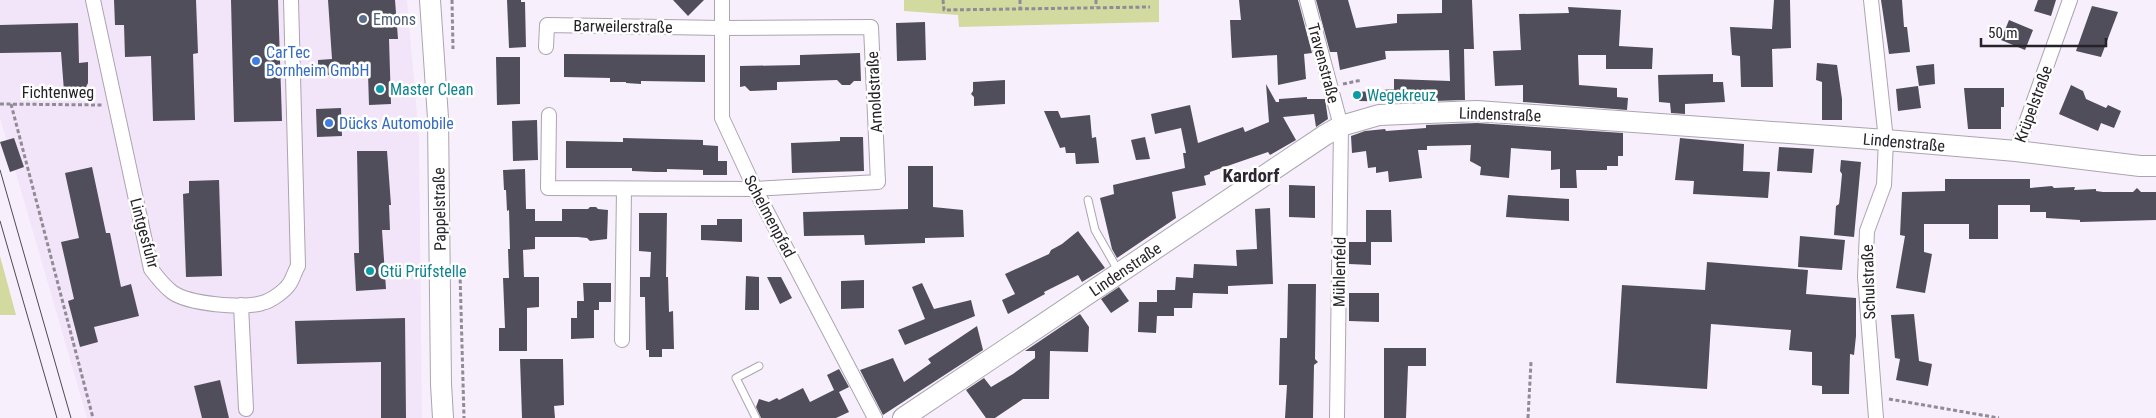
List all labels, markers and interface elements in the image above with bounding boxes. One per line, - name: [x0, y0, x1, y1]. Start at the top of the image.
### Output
- place label: Emons: [373, 10, 416, 29]
- marker: Emons: [357, 13, 369, 25]
- scale bar: [1981, 15, 2106, 47]
- street label: Barweilerstraße: [573, 16, 673, 37]
- street label: Travenstraße: [1304, 21, 1343, 105]
- text: 50 m: [1988, 24, 2018, 42]
- place label: CarTec Bornheim GmbH: [266, 43, 369, 80]
- street label: Arnoldstraße: [863, 51, 886, 133]
- marker: CarTec Bornheim GmbH: [250, 55, 262, 67]
- street label: Krüpelstraße: [2011, 63, 2056, 145]
- place label: Master Clean: [390, 80, 473, 99]
- street label: Fichtenweg: [22, 83, 94, 102]
- marker: Master Clean: [374, 83, 386, 95]
- place label: Wegekreuz: [1367, 86, 1436, 105]
- marker: Wegekreuz: [1351, 89, 1363, 101]
- street label: Lindenstraße: [1459, 104, 1541, 125]
- place label: Dücks Automobile: [339, 114, 454, 133]
- marker: Dücks Automobile: [323, 117, 335, 129]
- street label: Lindenstraße: [1862, 129, 1946, 156]
- district label: Kardorf: [1222, 164, 1280, 187]
- street label: Pappelstraße: [429, 167, 450, 251]
- street label: Schelmenpfad: [740, 172, 799, 261]
- street label: Lintgesfuhr: [126, 196, 163, 270]
- street label: Mühlenfeld: [1329, 237, 1350, 307]
- street label: Lindenstraße: [1086, 239, 1165, 300]
- street label: Schulstraße: [1858, 244, 1879, 320]
- place label: Gtü Prüfstelle: [380, 262, 467, 281]
- marker: Gtü Prüfstelle: [364, 265, 376, 277]

